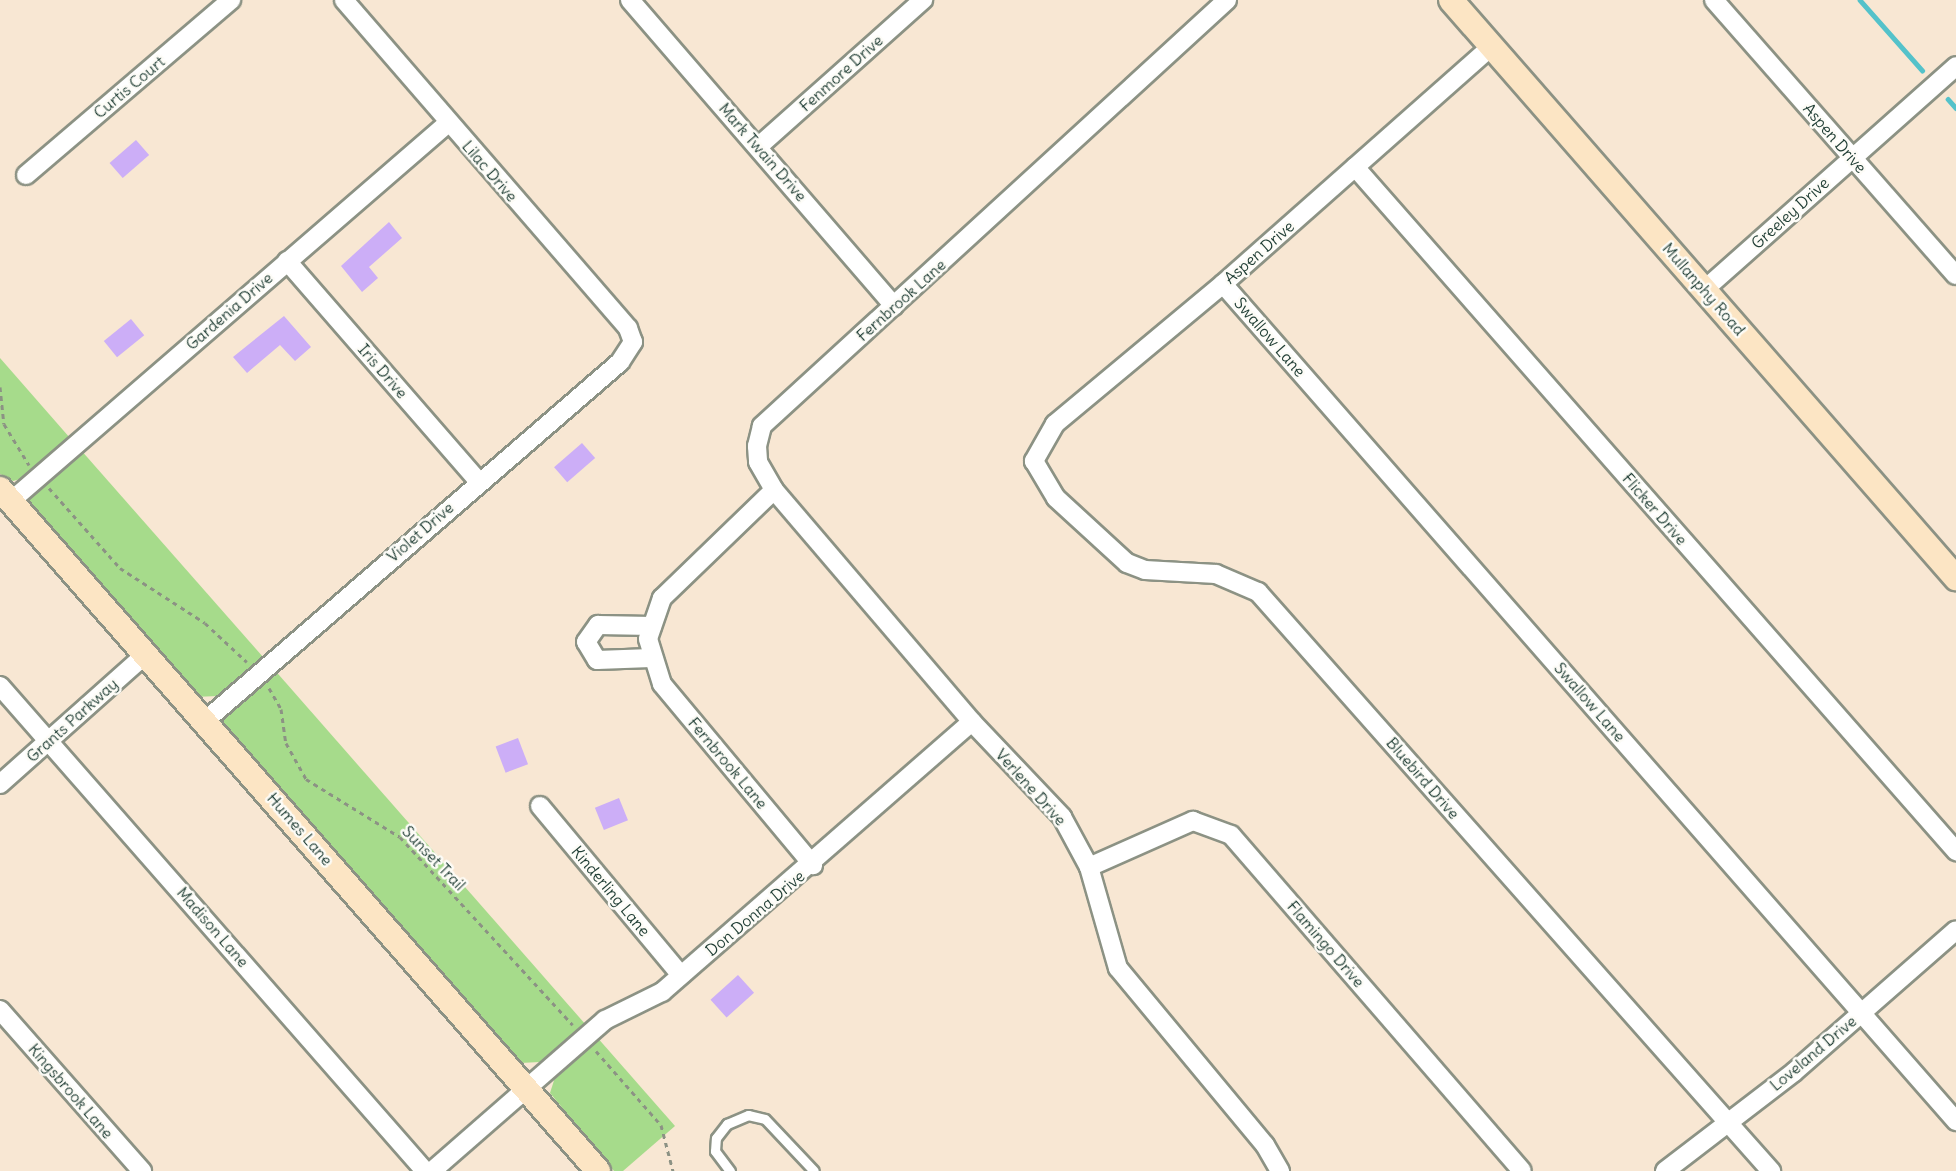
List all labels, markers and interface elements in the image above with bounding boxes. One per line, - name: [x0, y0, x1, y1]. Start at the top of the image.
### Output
- street label: Fenmore Drive: [795, 31, 887, 115]
- street label: Curtis Court: [90, 52, 168, 122]
- street label: Mark Twain Drive: [715, 99, 811, 205]
- street label: Aspen Drive: [1799, 99, 1871, 177]
- street label: Lilac Drive: [458, 137, 522, 205]
- street label: Greeley Drive: [1747, 173, 1833, 253]
- street label: Aspen Drive: [1220, 216, 1298, 288]
- street label: Mullanphy Road: [1659, 239, 1749, 339]
- street label: Fernbrook Lane: [852, 255, 950, 345]
- street label: Gardenia Drive: [182, 268, 276, 354]
- street label: Swallow Lane: [1230, 293, 1310, 381]
- street label: Iris Drive: [354, 340, 412, 402]
- street label: Flicker Drive: [1618, 469, 1692, 549]
- street label: Violet Drive: [383, 498, 457, 566]
- street label: Swallow Lane: [1550, 658, 1630, 746]
- street label: Grants Parkway: [22, 674, 122, 766]
- street label: Fernbrook Lane: [684, 713, 772, 813]
- street label: Bluebird Drive: [1382, 733, 1464, 823]
- street label: Verlene Drive: [992, 745, 1070, 829]
- street label: Humes Lane: [263, 789, 337, 869]
- street label: Sunset Trail: [398, 822, 470, 894]
- street label: Kinderling Lane: [568, 842, 654, 940]
- street label: Don Donna Drive: [702, 866, 808, 960]
- street label: Madison Lane: [173, 883, 253, 971]
- street label: Flamingo Drive: [1283, 897, 1369, 991]
- street label: Loveland Drive: [1766, 1011, 1860, 1095]
- street label: Kingsbrook Lane: [24, 1040, 118, 1142]

